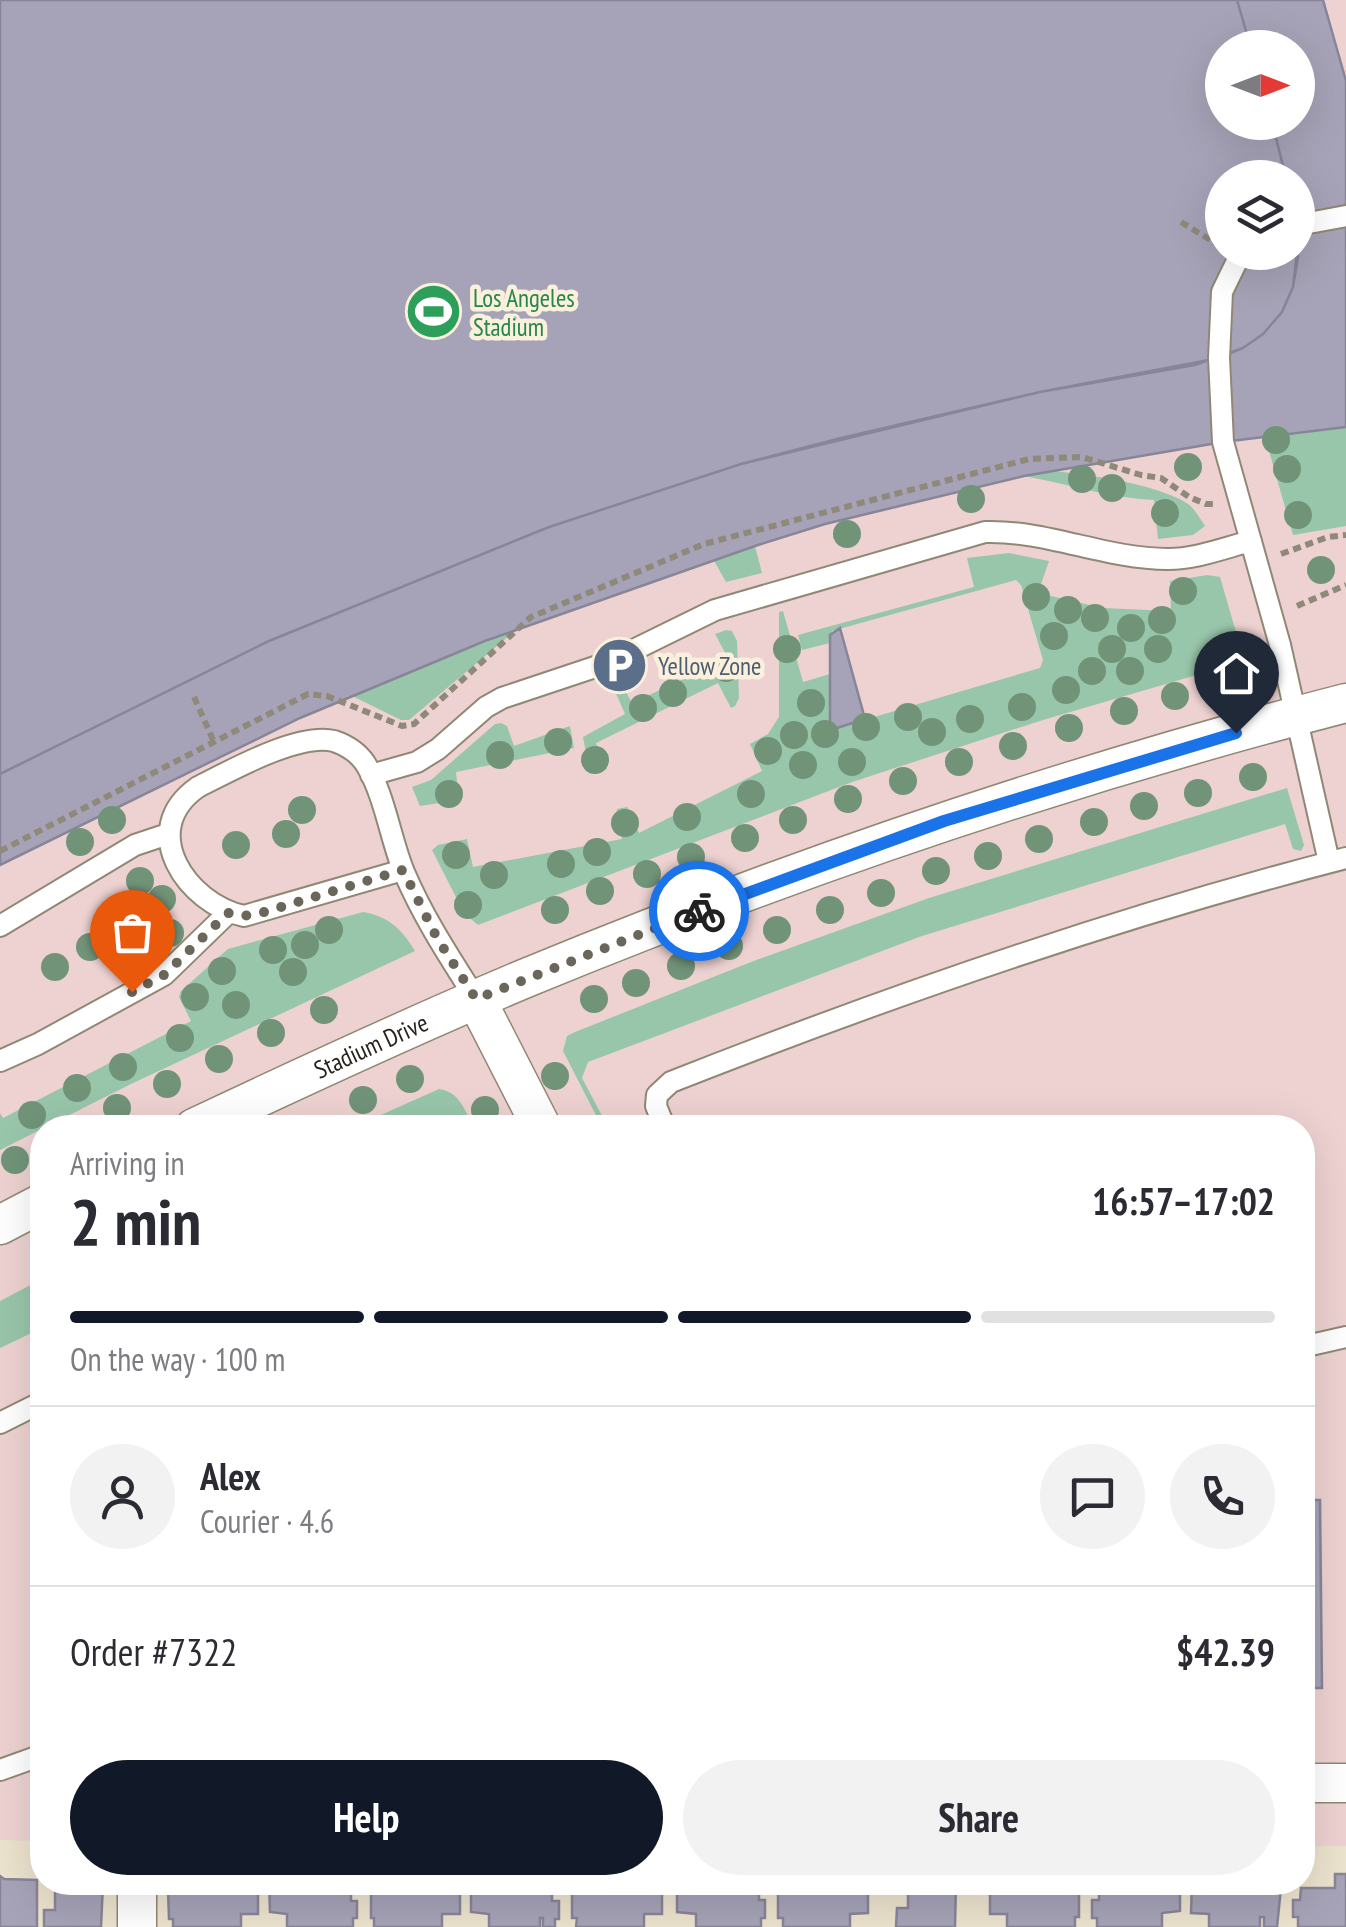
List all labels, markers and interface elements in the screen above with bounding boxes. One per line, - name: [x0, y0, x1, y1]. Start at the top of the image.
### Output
- north arrow: [1205, 30, 1315, 140]
- map controls: [1205, 30, 1315, 270]
- button: layers: [1205, 160, 1315, 270]
- sports icon: Los Angeles Stadium: [404, 282, 464, 342]
- place label: Los Angeles Stadium: [473, 282, 575, 343]
- pin: [1194, 631, 1279, 734]
- parking icon: Yellow Zone: [589, 636, 649, 696]
- icon: home: [1209, 646, 1264, 701]
- place label: Yellow Zone: [658, 650, 761, 682]
- courier: [649, 861, 749, 961]
- icon: bike: [672, 884, 727, 939]
- pin: [90, 890, 175, 993]
- icon: bag: [105, 905, 160, 960]
- street label: Stadium Drive: [309, 1006, 433, 1086]
- text: Arriving in: [70, 1142, 185, 1184]
- text: 16:57–17:02: [1092, 1176, 1275, 1225]
- text: 2 min: [70, 1179, 201, 1263]
- text: On the way · 100 m: [70, 1338, 285, 1380]
- button: person: [70, 1444, 175, 1549]
- button: chat: [1040, 1444, 1145, 1549]
- button: phone: [1170, 1444, 1275, 1549]
- text: Alex: [200, 1451, 261, 1500]
- text: Courier · 4.6: [200, 1500, 334, 1542]
- text: Order #7322: [70, 1627, 237, 1676]
- text: $42.39: [1176, 1627, 1275, 1676]
- button: Help: [70, 1760, 663, 1875]
- button: Share: [683, 1760, 1275, 1875]

